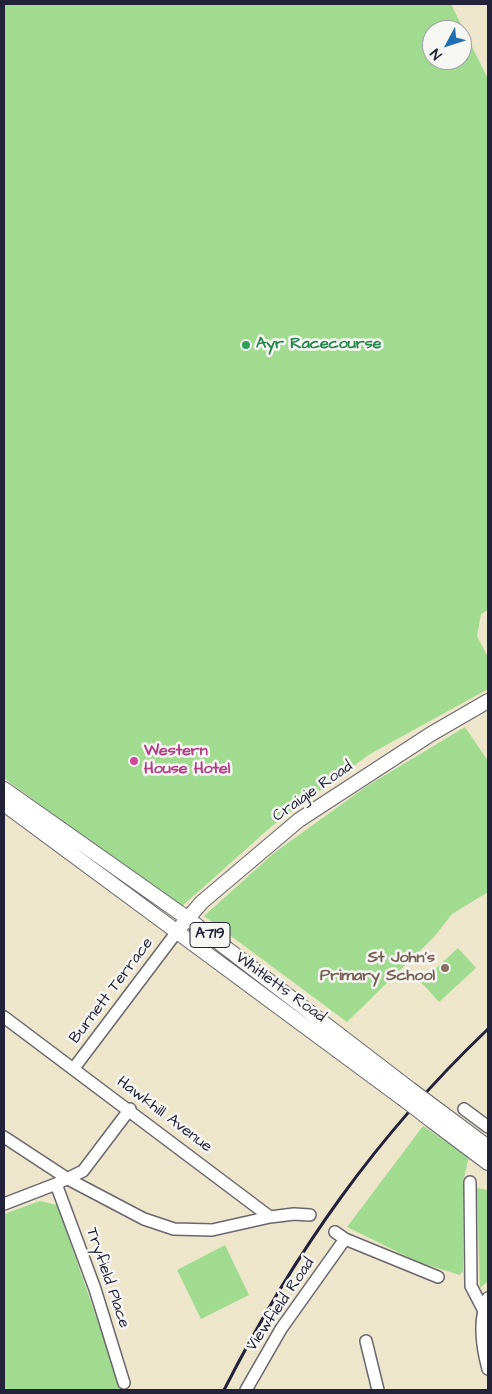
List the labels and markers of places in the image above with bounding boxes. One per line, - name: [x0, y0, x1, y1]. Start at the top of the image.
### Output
- place label: Ayr Racecourse: [256, 335, 381, 355]
- marker: Ayr Racecourse: [240, 339, 252, 351]
- place label: Western House Hotel: [144, 742, 230, 780]
- marker: Western House Hotel: [128, 755, 140, 767]
- place label: St John's Primary School: [320, 949, 435, 987]
- marker: St John's Primary School: [439, 962, 451, 974]

